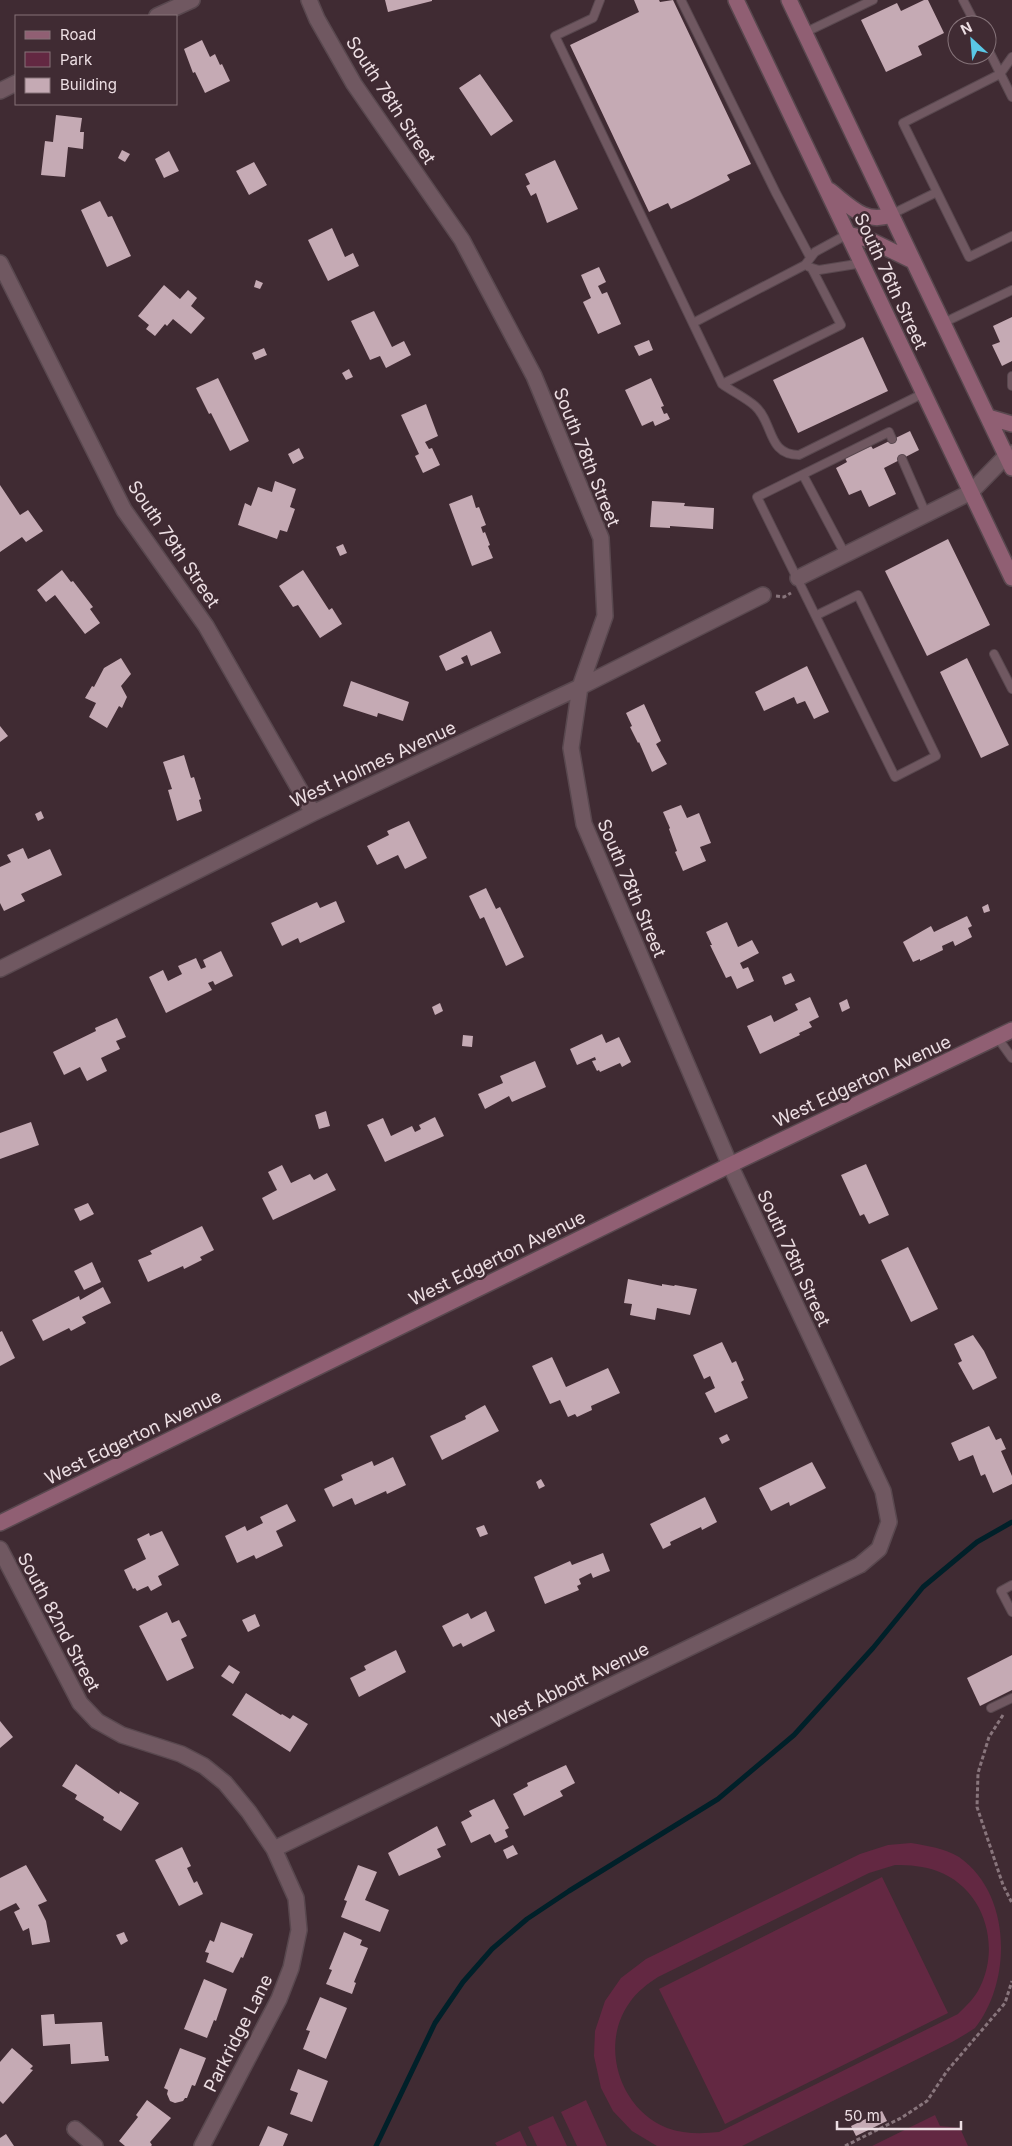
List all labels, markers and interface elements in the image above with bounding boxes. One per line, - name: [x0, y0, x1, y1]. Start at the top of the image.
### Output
- legend: [15, 15, 178, 105]
- north arrow: [947, 15, 997, 65]
- text: N: [958, 18, 975, 38]
- text: Road: [60, 25, 96, 44]
- street label: South 78th Street: [342, 32, 440, 168]
- text: Park: [60, 50, 93, 69]
- text: Building: [60, 75, 117, 94]
- street label: South 76th Street: [850, 209, 932, 353]
- street label: South 78th Street: [550, 384, 625, 530]
- street label: South 79th Street: [124, 477, 224, 611]
- street label: West Holmes Avenue: [287, 716, 459, 812]
- street label: South 78th Street: [593, 816, 671, 960]
- street label: West Edgerton Avenue: [770, 1031, 954, 1131]
- street label: South 78th Street: [753, 1186, 835, 1330]
- street label: West Edgerton Avenue: [405, 1206, 589, 1310]
- street label: West Edgerton Avenue: [41, 1385, 225, 1489]
- street label: South 82nd Street: [14, 1549, 105, 1695]
- street label: West Abbott Avenue: [488, 1638, 652, 1732]
- street label: Parkridge Lane: [199, 1971, 277, 2095]
- scale bar: [837, 2098, 961, 2130]
- text: 50 m: [844, 2106, 880, 2125]

